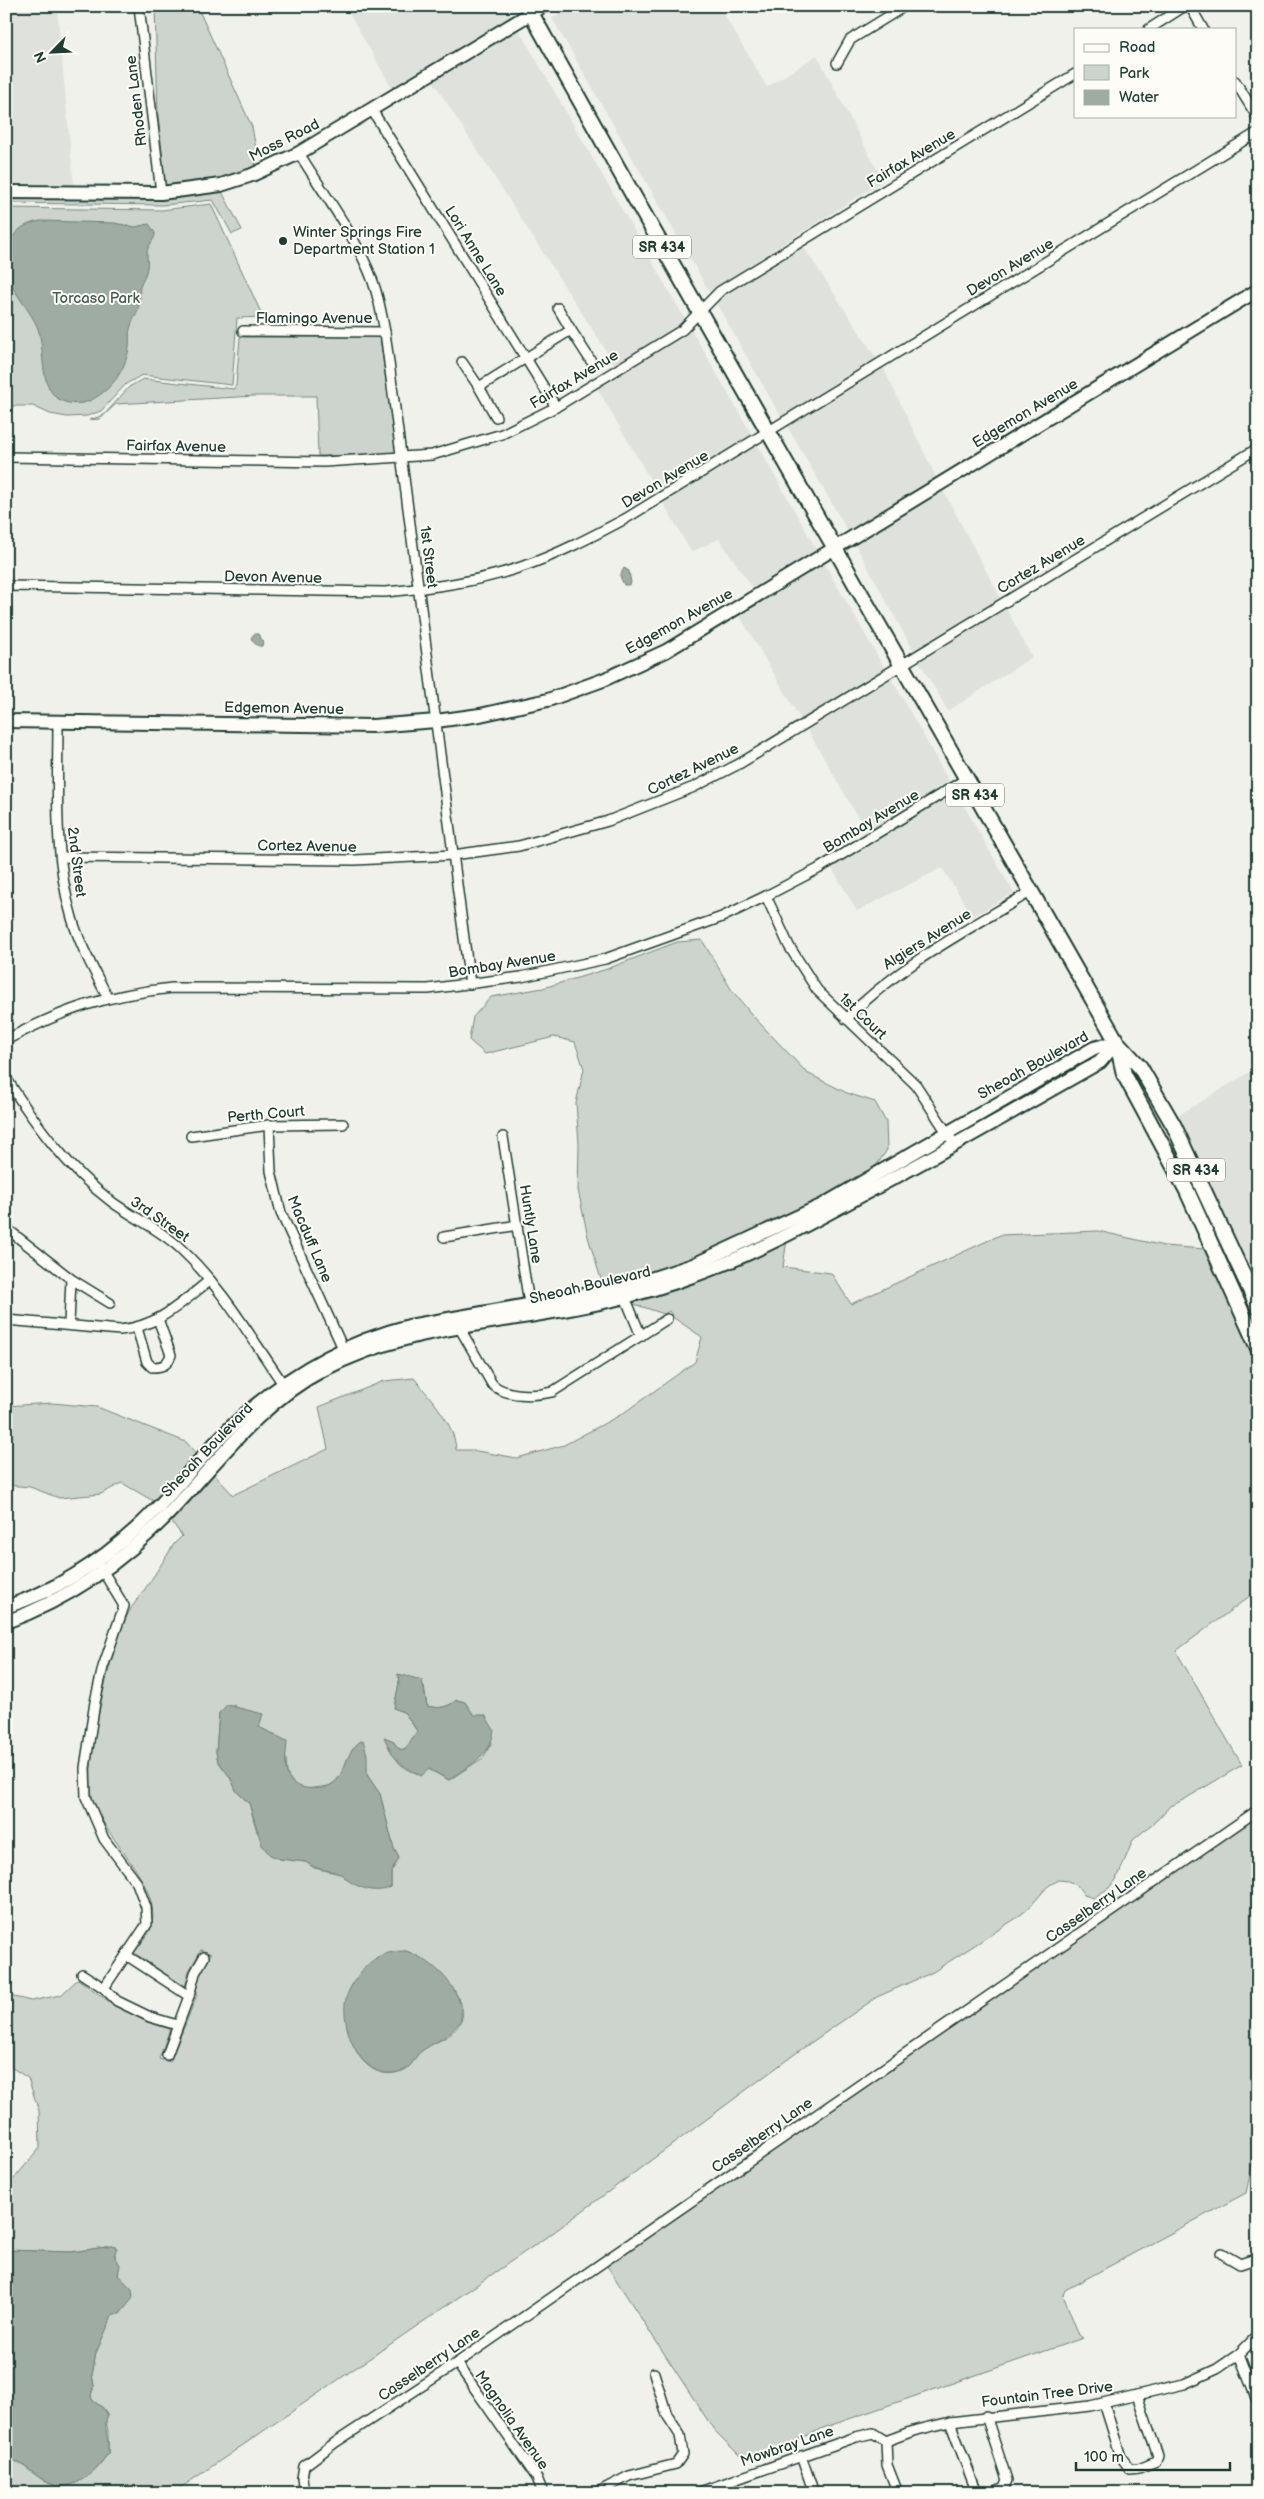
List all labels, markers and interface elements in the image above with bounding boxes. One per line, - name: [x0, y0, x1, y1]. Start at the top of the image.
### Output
- north arrow: [28, 28, 78, 78]
- legend: [1074, 28, 1236, 118]
- text: Road: [1119, 38, 1155, 57]
- text: N: [31, 49, 50, 65]
- street label: Rhoden Lane: [121, 54, 152, 148]
- text: Park: [1119, 64, 1150, 83]
- text: Water: [1119, 88, 1159, 107]
- street label: Moss Road: [246, 115, 323, 166]
- street label: Fairfax Avenue: [864, 125, 959, 192]
- street label: Lori Anne Lane: [440, 203, 511, 300]
- place label: Winter Springs Fire Department Station 1: [293, 223, 435, 259]
- street label: Devon Avenue: [963, 234, 1057, 301]
- marker: Winter Springs Fire Department Station 1: [277, 235, 289, 247]
- road number: SR 434: [633, 236, 691, 258]
- park label: Torcaso Park: [52, 289, 140, 308]
- street label: Flamingo Avenue: [256, 309, 372, 328]
- street label: Fairfax Avenue: [527, 346, 622, 413]
- street label: Edgemon Avenue: [969, 374, 1082, 452]
- street label: Fairfax Avenue: [126, 436, 226, 457]
- street label: Devon Avenue: [618, 446, 712, 513]
- street label: 1st Street: [415, 525, 442, 590]
- street label: Cortez Avenue: [994, 531, 1089, 598]
- street label: Devon Avenue: [224, 567, 322, 588]
- street label: Edgemon Avenue: [622, 584, 736, 659]
- street label: Edgemon Avenue: [224, 698, 344, 719]
- street label: Cortez Avenue: [644, 739, 742, 800]
- road number: SR 434: [946, 784, 1004, 806]
- street label: Bombay Avenue: [820, 785, 923, 858]
- street label: 2nd Street: [63, 826, 90, 899]
- street label: Cortez Avenue: [257, 836, 357, 857]
- street label: Algiers Avenue: [880, 905, 975, 974]
- street label: Bombay Avenue: [447, 947, 557, 982]
- street label: 1st Court: [835, 989, 891, 1044]
- street label: Sheoah Boulevard: [974, 1027, 1092, 1104]
- street label: Perth Court: [226, 1102, 306, 1127]
- road number: SR 434: [1167, 1158, 1225, 1182]
- street label: Huntly Lane: [515, 1183, 546, 1265]
- street label: 3rd Street: [126, 1192, 193, 1247]
- street label: Macduff Lane: [283, 1193, 336, 1286]
- street label: Sheoah Boulevard: [528, 1262, 653, 1309]
- street label: Sheoah Boulevard: [157, 1399, 257, 1502]
- street label: Casselberry Lane: [1042, 1863, 1151, 1947]
- street label: Casselberry Lane: [708, 2093, 817, 2177]
- street label: Casselberry Lane: [375, 2323, 484, 2406]
- street label: Magnolia Avenue: [470, 2367, 553, 2474]
- street label: Fountain Tree Drive: [980, 2377, 1114, 2412]
- street label: Mowbray Lane: [738, 2422, 836, 2471]
- scale bar: [1076, 2439, 1230, 2471]
- text: 100 m: [1084, 2448, 1124, 2467]

